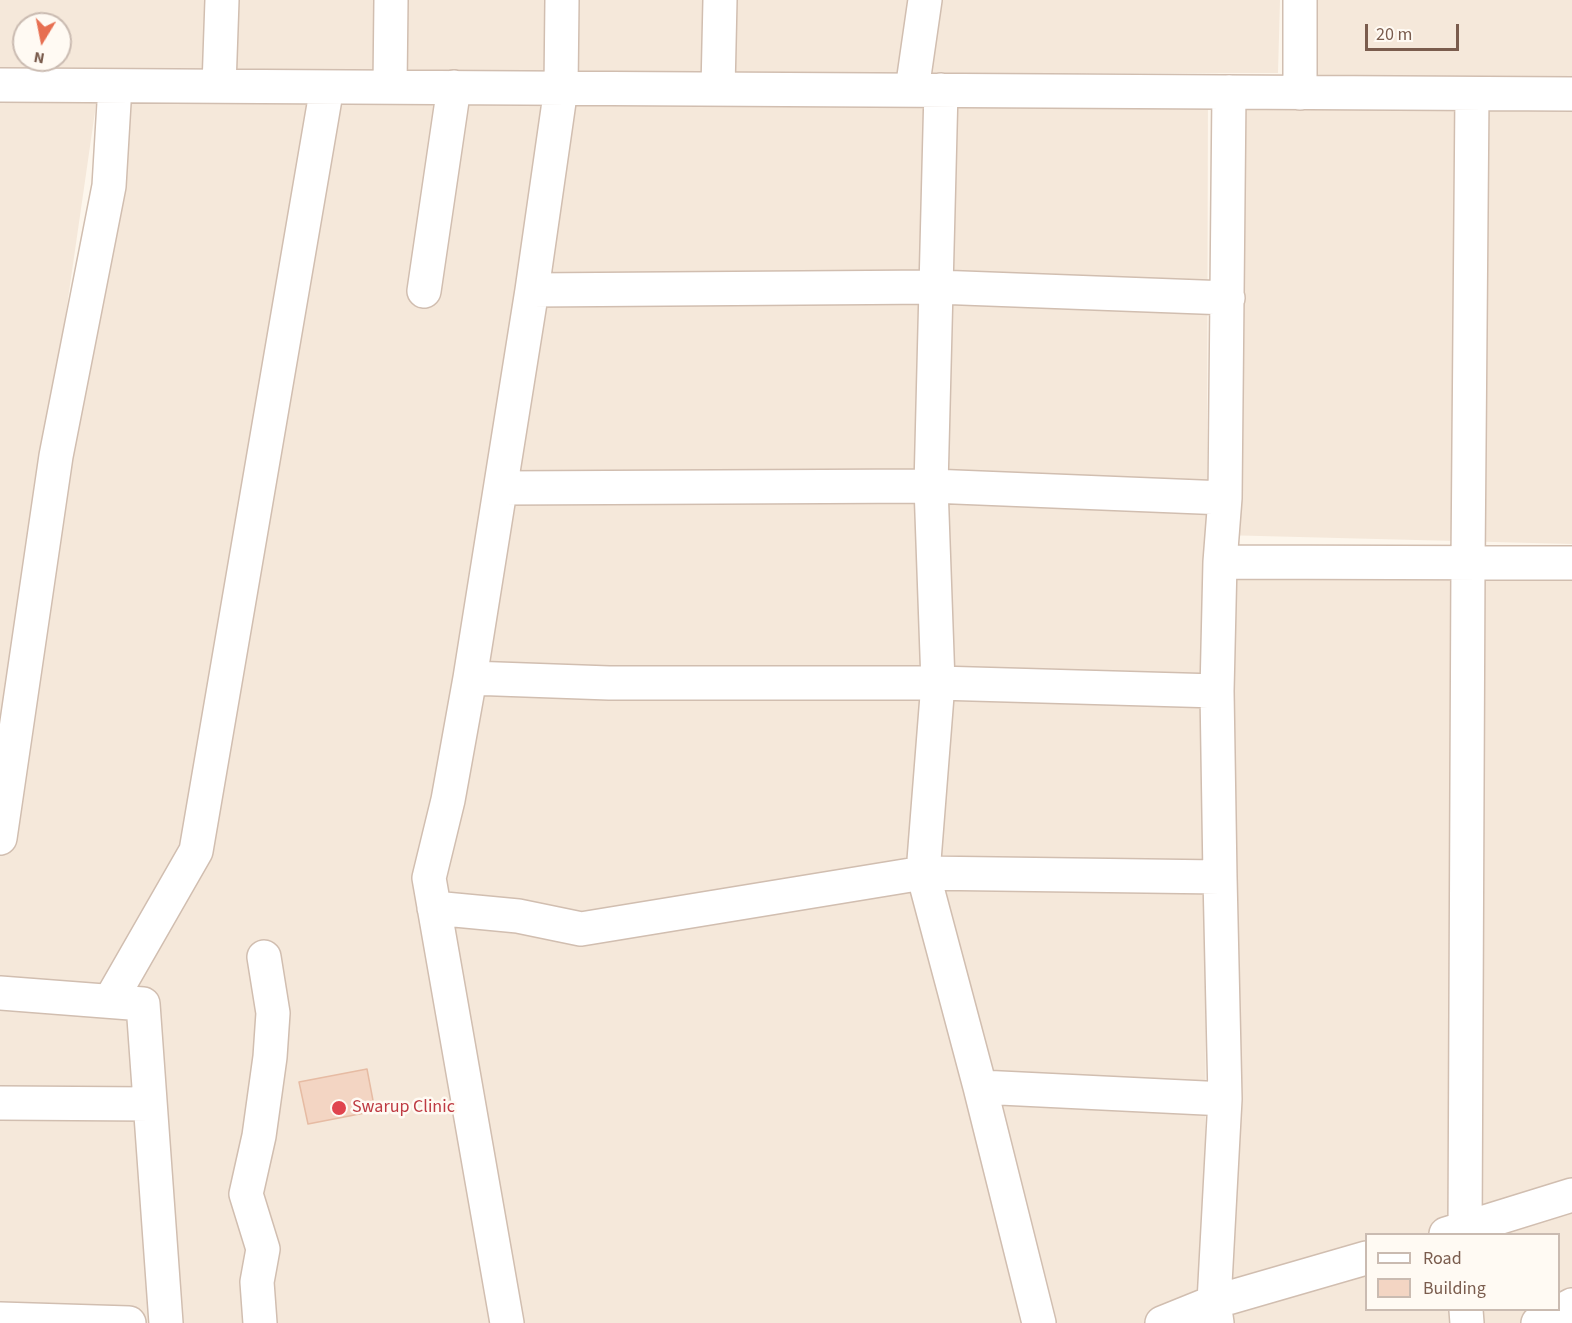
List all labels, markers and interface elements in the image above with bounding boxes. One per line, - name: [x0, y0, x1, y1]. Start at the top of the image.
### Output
- north arrow: [12, 12, 72, 72]
- scale bar: [1368, 12, 1462, 50]
- text: 20 m: [1376, 22, 1412, 47]
- text: N: [32, 46, 46, 70]
- place label: Swarup Clinic: [352, 1097, 455, 1119]
- marker: Swarup Clinic: [330, 1099, 348, 1117]
- legend: [1365, 1233, 1560, 1311]
- text: Road: [1423, 1246, 1462, 1271]
- text: Building: [1423, 1276, 1486, 1301]

